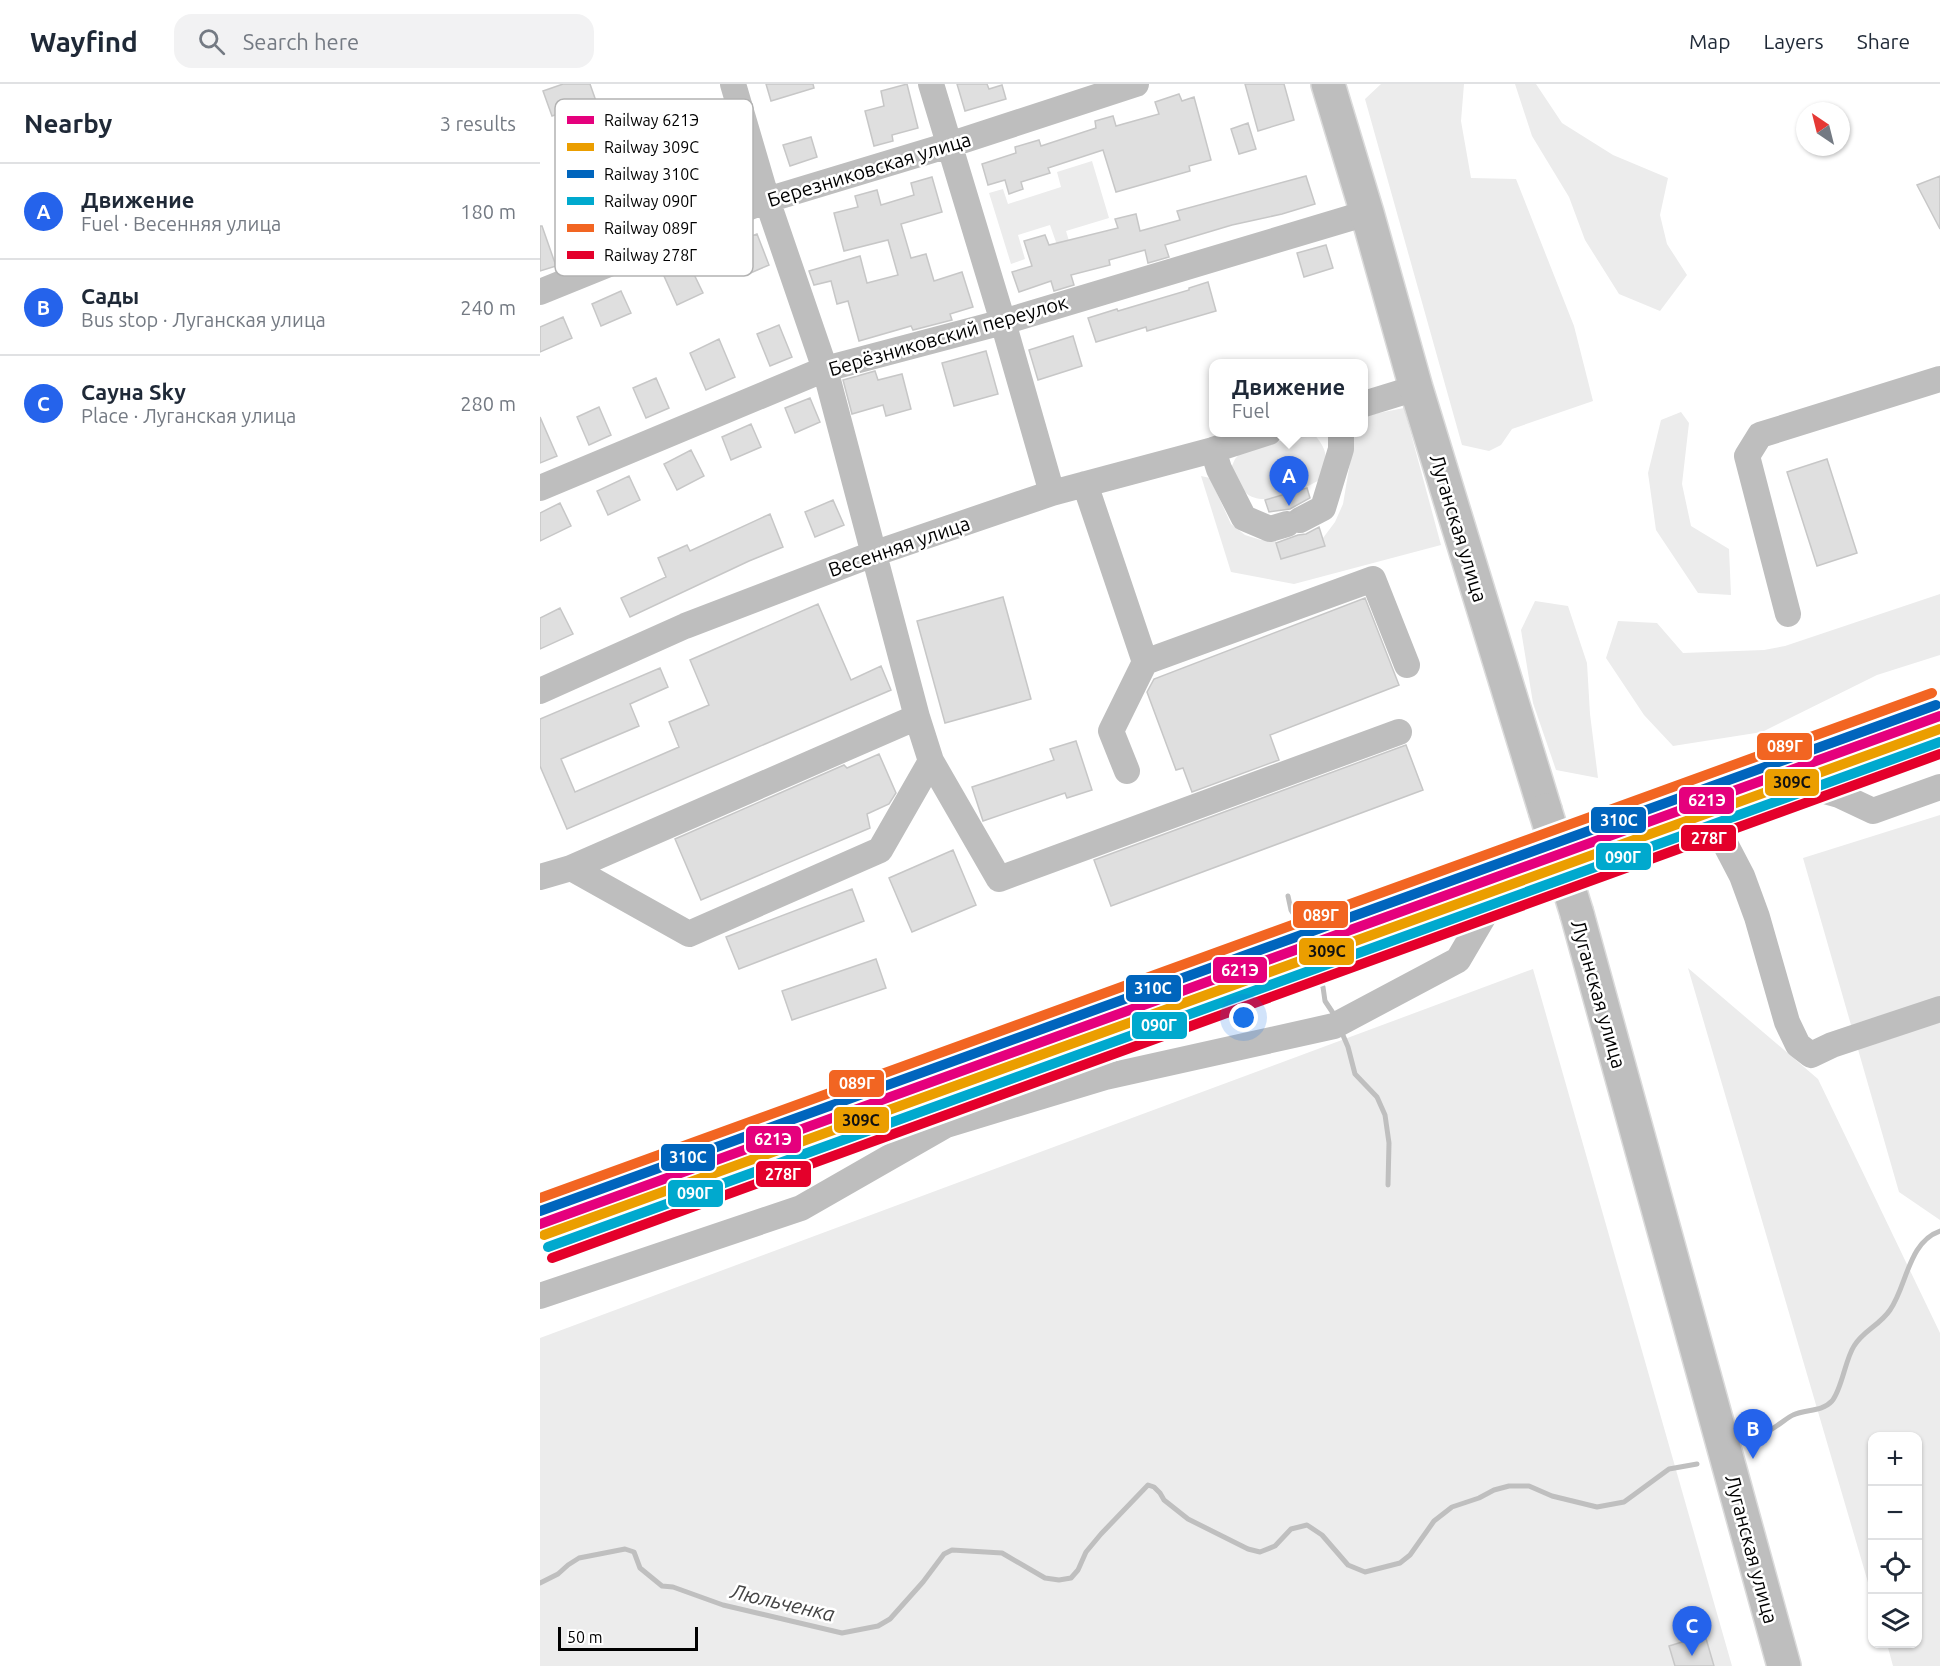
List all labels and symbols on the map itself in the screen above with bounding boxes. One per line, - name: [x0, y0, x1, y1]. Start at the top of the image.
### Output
- legend: [555, 99, 753, 276]
- north arrow: [1796, 102, 1850, 156]
- text: Railway 621Э: [604, 111, 699, 129]
- street label: Березниковская улица: [764, 127, 974, 211]
- text: Railway 309С: [604, 138, 699, 156]
- text: Railway 310С: [604, 165, 699, 183]
- text: Railway 090Г: [604, 192, 697, 210]
- text: Railway 089Г: [604, 219, 697, 237]
- text: Railway 278Г: [604, 246, 697, 264]
- street label: Берёзниковский переулок: [826, 290, 1070, 380]
- street label: Луганская улица: [1426, 451, 1492, 605]
- pin: A: [1270, 456, 1308, 506]
- street label: Весенняя улица: [825, 511, 973, 581]
- line badge: 089Г: [1756, 732, 1813, 761]
- text: 089Г: [1767, 737, 1803, 755]
- line badge: 309С: [1764, 768, 1820, 797]
- text: 309С: [1773, 773, 1811, 791]
- line badge: 621Э: [1678, 786, 1735, 815]
- text: 621Э: [1688, 791, 1726, 809]
- line badge: 310С: [1590, 806, 1647, 834]
- text: 310С: [1600, 811, 1638, 829]
- line badge: 278Г: [1680, 824, 1737, 852]
- text: 278Г: [1691, 829, 1727, 847]
- line badge: 090Г: [1595, 842, 1652, 871]
- text: 090Г: [1605, 848, 1641, 866]
- line badge: 089Г: [1292, 900, 1349, 929]
- text: 089Г: [1303, 906, 1339, 924]
- street label: Луганская улица: [1567, 917, 1631, 1071]
- line badge: 309С: [1298, 937, 1355, 966]
- text: 309С: [1308, 942, 1346, 960]
- line badge: 621Э: [1212, 956, 1268, 984]
- text: 621Э: [1221, 961, 1259, 979]
- line badge: 310С: [1125, 974, 1182, 1003]
- text: 310С: [1134, 979, 1172, 997]
- your location: [1229, 1003, 1258, 1032]
- line badge: 090Г: [1131, 1011, 1188, 1040]
- text: 090Г: [1141, 1016, 1177, 1034]
- line badge: 089Г: [828, 1069, 885, 1098]
- text: 089Г: [839, 1074, 875, 1092]
- line badge: 309С: [833, 1106, 890, 1134]
- text: 309С: [842, 1111, 880, 1129]
- line badge: 621Э: [745, 1125, 802, 1154]
- text: 621Э: [754, 1130, 792, 1148]
- line badge: 310С: [660, 1143, 716, 1172]
- text: 310С: [669, 1148, 707, 1166]
- line badge: 278Г: [755, 1160, 812, 1188]
- text: 278Г: [765, 1165, 801, 1183]
- line badge: 090Г: [667, 1179, 724, 1208]
- text: 090Г: [677, 1184, 713, 1202]
- pin: B: [1734, 1410, 1772, 1459]
- street label: Луганская улица: [1721, 1472, 1783, 1626]
- water label: Люльченка: [728, 1578, 837, 1626]
- pin: C: [1672, 1606, 1712, 1656]
- scale bar: [558, 1624, 698, 1652]

